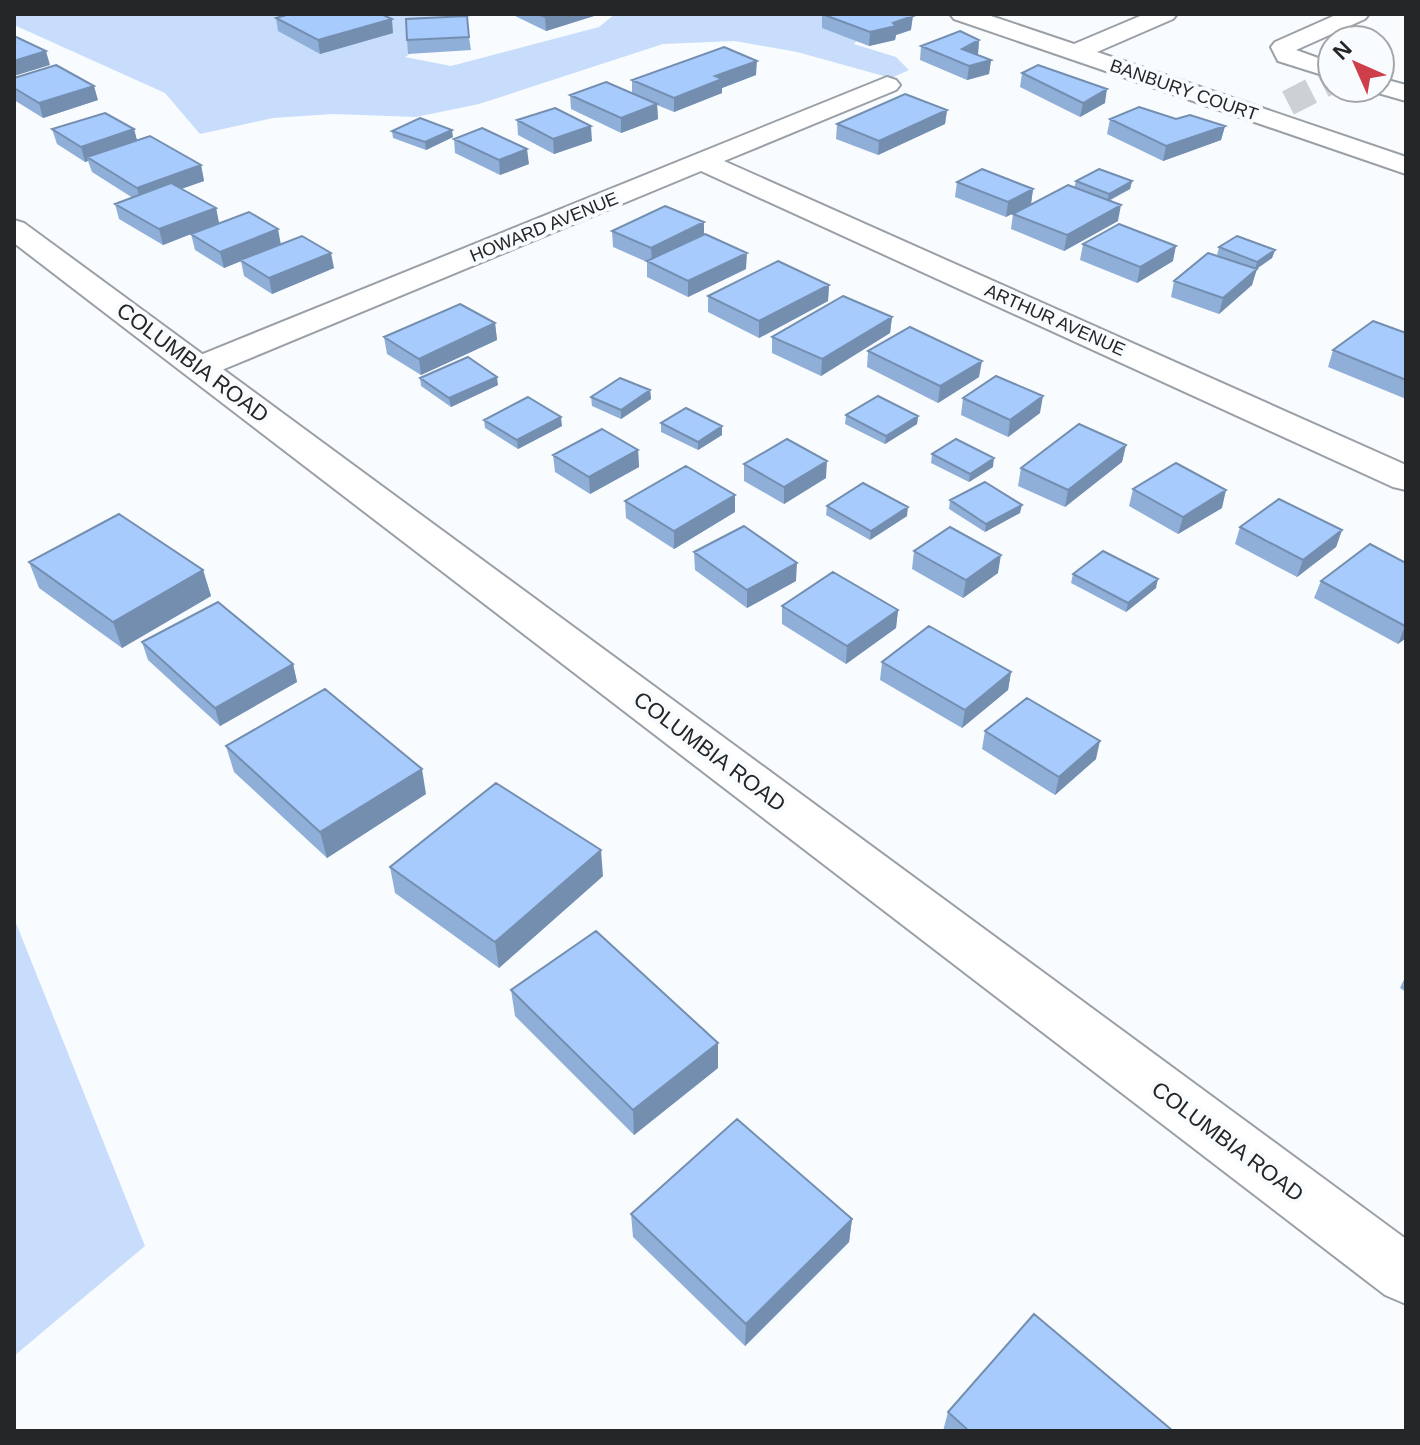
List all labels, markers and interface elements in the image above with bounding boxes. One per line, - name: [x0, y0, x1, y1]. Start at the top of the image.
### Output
- north arrow: [1316, 24, 1396, 104]
- text: N: [1328, 36, 1357, 65]
- street label: BANBURY COURT: [1107, 55, 1261, 125]
- street label: HOWARD AVENUE: [467, 188, 621, 266]
- street label: ARTHUR AVENUE: [982, 280, 1128, 360]
- street label: COLUMBIA ROAD: [112, 297, 273, 428]
- street label: COLUMBIA ROAD: [629, 686, 790, 817]
- street label: COLUMBIA ROAD: [1147, 1076, 1308, 1207]

